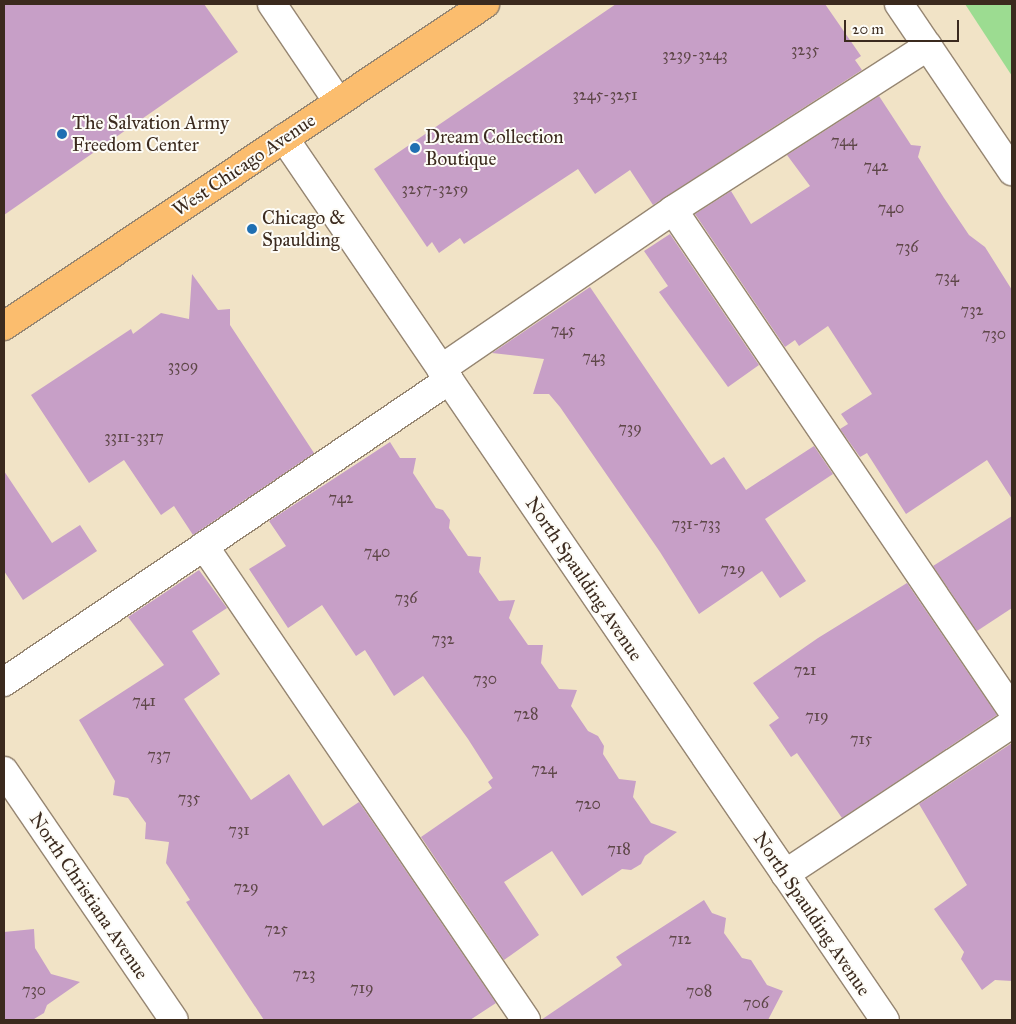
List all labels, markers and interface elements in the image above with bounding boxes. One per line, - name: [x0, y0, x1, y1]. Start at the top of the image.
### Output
- scale bar: [846, 10, 961, 42]
- text: 20 m: [852, 20, 884, 38]
- house number: 3235: [791, 40, 819, 60]
- house number: 3239-3243: [662, 45, 728, 65]
- house number: 3245-3251: [572, 85, 638, 105]
- street label: West Chicago Avenue: [168, 109, 320, 221]
- place label: The Salvation Army Freedom Center: [72, 112, 229, 156]
- place label: Dream Collection Boutique: [425, 126, 564, 170]
- marker: The Salvation Army Freedom Center: [56, 128, 68, 140]
- house number: 744: [831, 131, 857, 151]
- marker: Dream Collection Boutique: [409, 142, 421, 154]
- house number: 742: [864, 156, 888, 176]
- house number: 3257-3259: [402, 179, 468, 199]
- house number: 740: [878, 198, 904, 218]
- place label: Chicago & Spaulding: [262, 207, 345, 251]
- marker: Chicago & Spaulding: [246, 223, 258, 235]
- house number: 736: [895, 237, 919, 257]
- house number: 734: [935, 267, 959, 287]
- house number: 732: [961, 300, 983, 320]
- house number: 745: [551, 320, 575, 340]
- house number: 730: [982, 324, 1006, 344]
- house number: 743: [582, 347, 606, 367]
- house number: 3309: [168, 356, 198, 376]
- house number: 739: [618, 418, 642, 438]
- house number: 3311-3317: [104, 427, 164, 447]
- house number: 742: [329, 488, 353, 508]
- street label: North Spaulding Avenue: [521, 493, 647, 665]
- house number: 731-733: [671, 514, 721, 534]
- house number: 740: [364, 542, 390, 562]
- house number: 729: [720, 559, 746, 579]
- house number: 736: [394, 588, 418, 608]
- house number: 732: [432, 629, 454, 649]
- house number: 721: [794, 660, 816, 680]
- house number: 730: [473, 669, 497, 689]
- house number: 741: [132, 691, 156, 711]
- house number: 728: [514, 704, 538, 724]
- house number: 719: [805, 706, 829, 726]
- house number: 715: [850, 729, 872, 749]
- house number: 737: [147, 745, 171, 765]
- house number: 724: [531, 759, 557, 779]
- house number: 735: [178, 788, 200, 808]
- house number: 720: [575, 794, 601, 814]
- street label: North Christiana Avenue: [25, 808, 153, 984]
- house number: 731: [228, 820, 250, 840]
- street label: North Spaulding Avenue: [749, 828, 875, 1000]
- house number: 718: [607, 839, 631, 859]
- house number: 729: [233, 877, 259, 897]
- house number: 725: [264, 919, 288, 939]
- house number: 712: [669, 929, 691, 949]
- house number: 723: [293, 964, 315, 984]
- house number: 719: [350, 978, 374, 998]
- house number: 730: [22, 980, 46, 1000]
- house number: 708: [686, 981, 712, 1001]
- house number: 706: [743, 993, 769, 1013]

